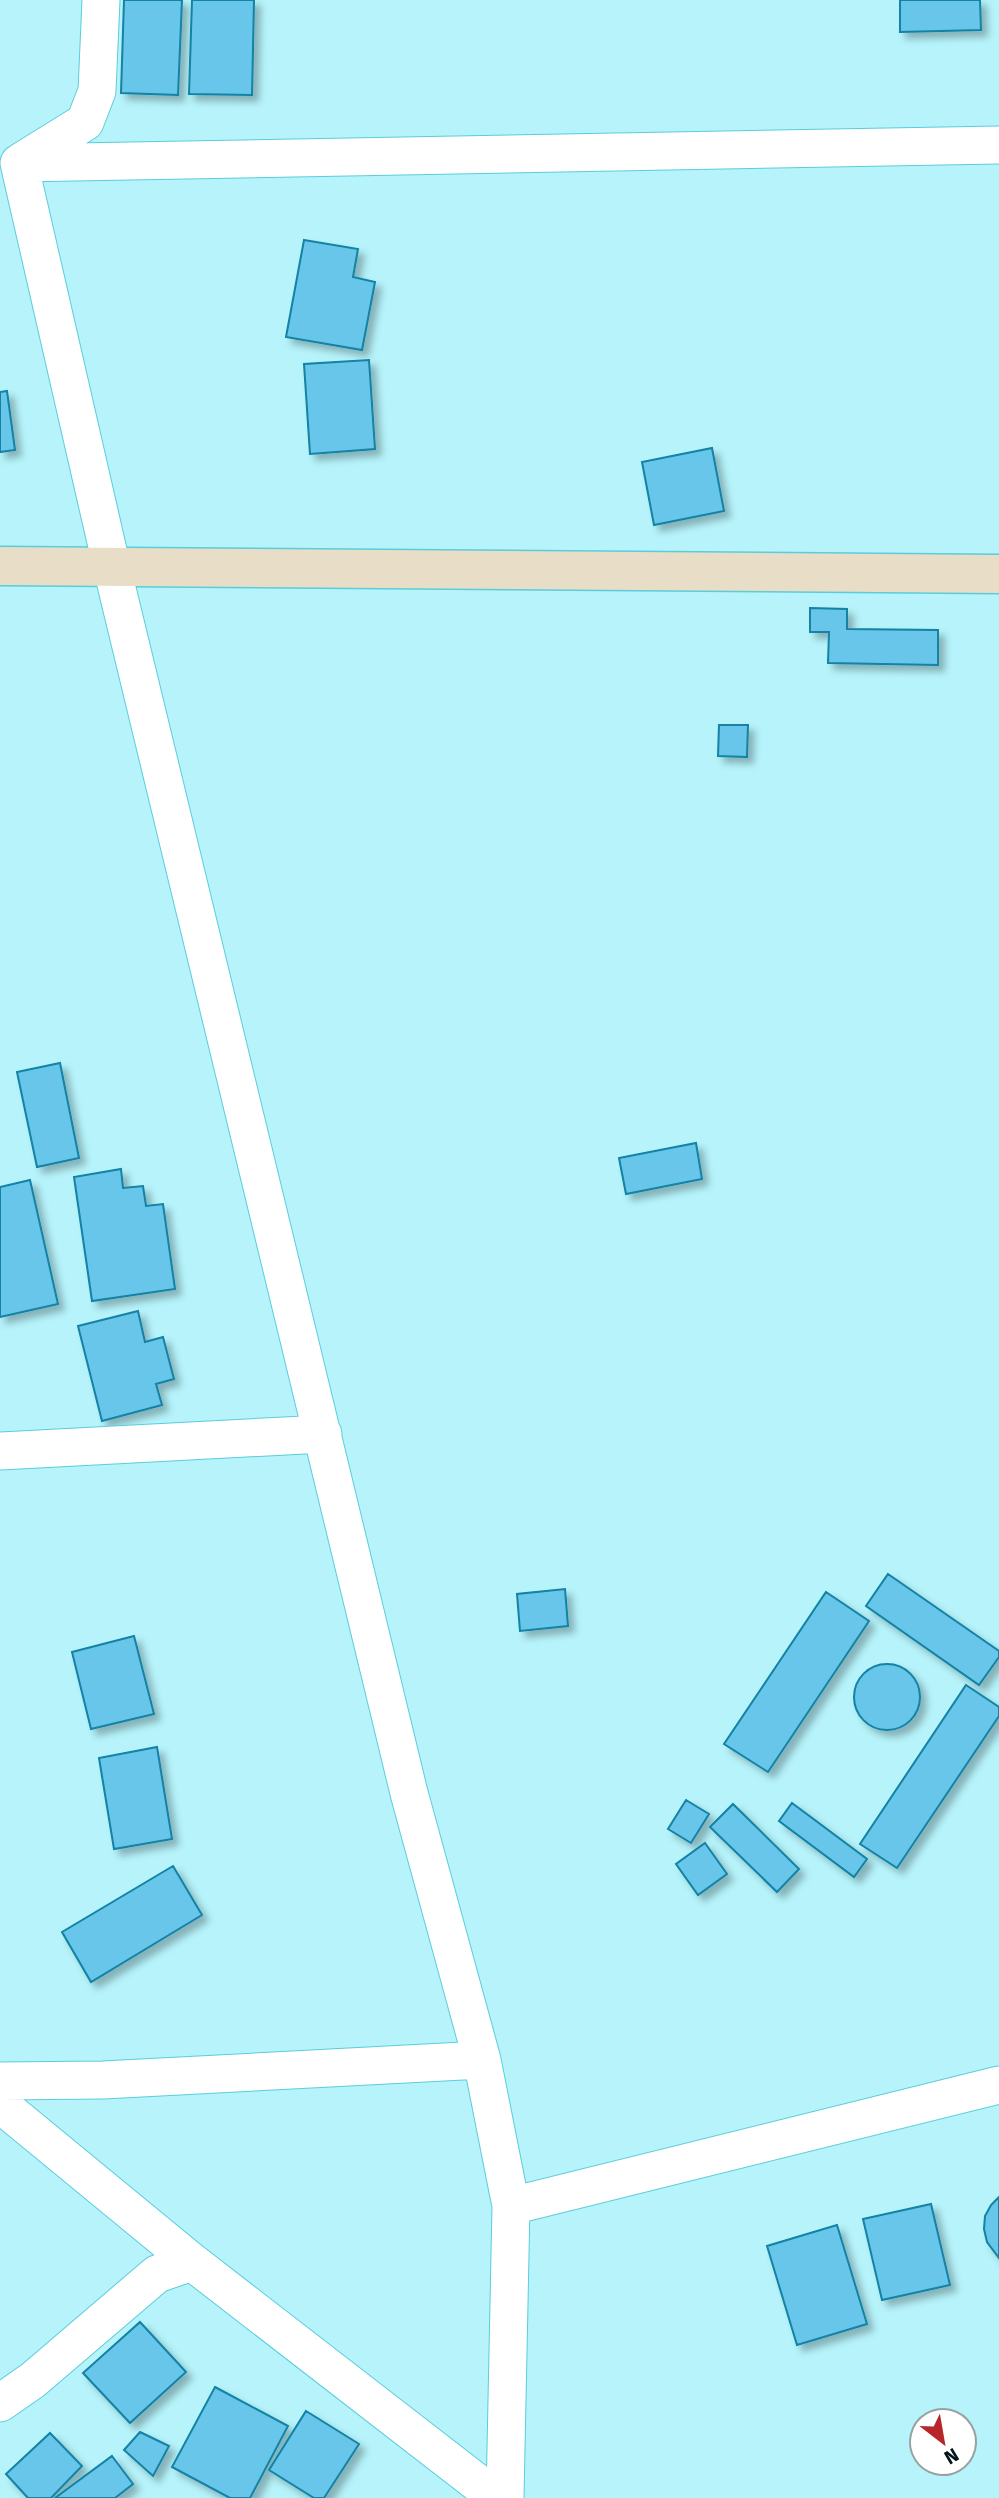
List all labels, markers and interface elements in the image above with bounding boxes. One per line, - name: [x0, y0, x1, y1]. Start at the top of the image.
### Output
- north arrow: [908, 2407, 978, 2477]
- text: N: [940, 2443, 963, 2469]

